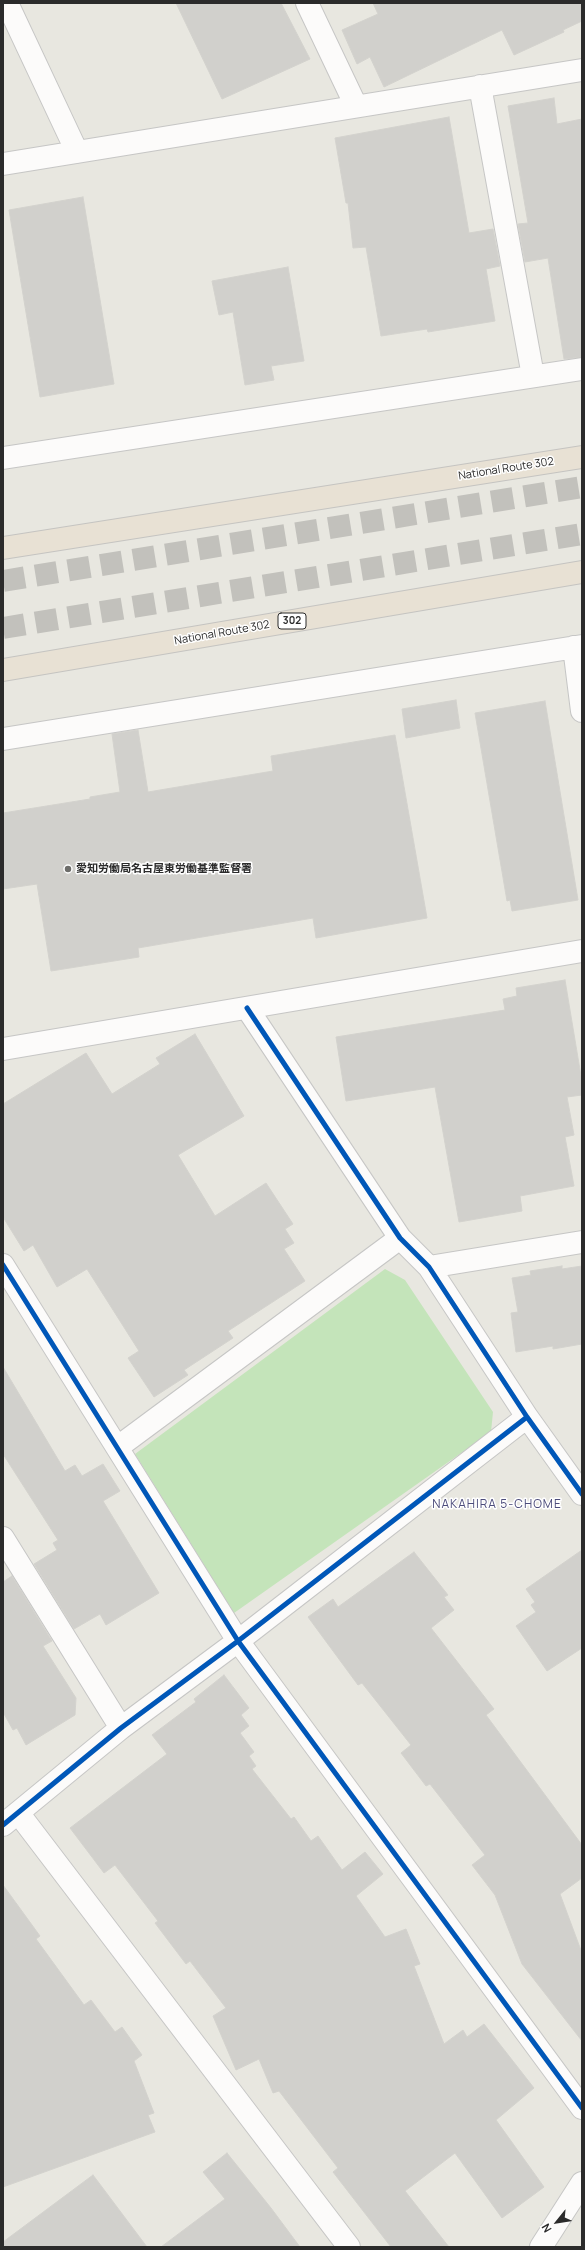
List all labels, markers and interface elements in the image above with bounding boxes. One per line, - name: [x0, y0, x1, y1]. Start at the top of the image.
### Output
- street label: National Route 302: [457, 455, 555, 483]
- road number: 302: [278, 613, 306, 629]
- street label: National Route 302: [173, 618, 271, 648]
- place label: 愛知労働局名古屋東労働基準監督署: [76, 862, 252, 876]
- marker: 愛知労働局名古屋東労働基準監督署: [63, 864, 73, 874]
- district label: NAKAHIRA 5-CHOME: [432, 1498, 562, 1512]
- north arrow: [537, 2202, 577, 2242]
- text: N: [538, 2221, 555, 2235]

